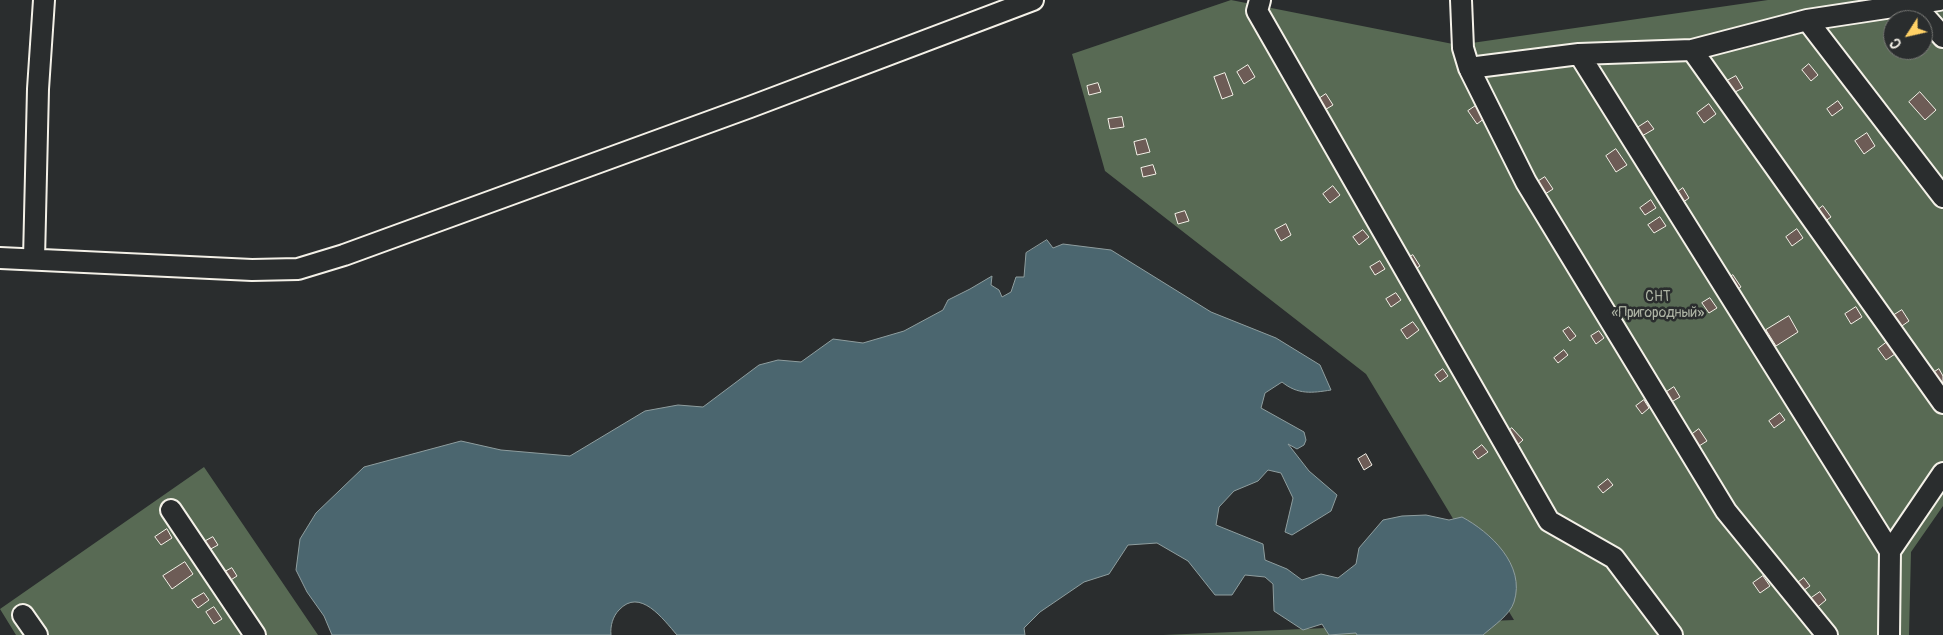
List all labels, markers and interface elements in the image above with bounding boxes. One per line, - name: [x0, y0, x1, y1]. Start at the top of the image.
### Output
- north arrow: [1883, 10, 1933, 60]
- text: С: [1887, 35, 1906, 52]
- park label: СНТ «Пригородный»: [1612, 289, 1704, 322]

